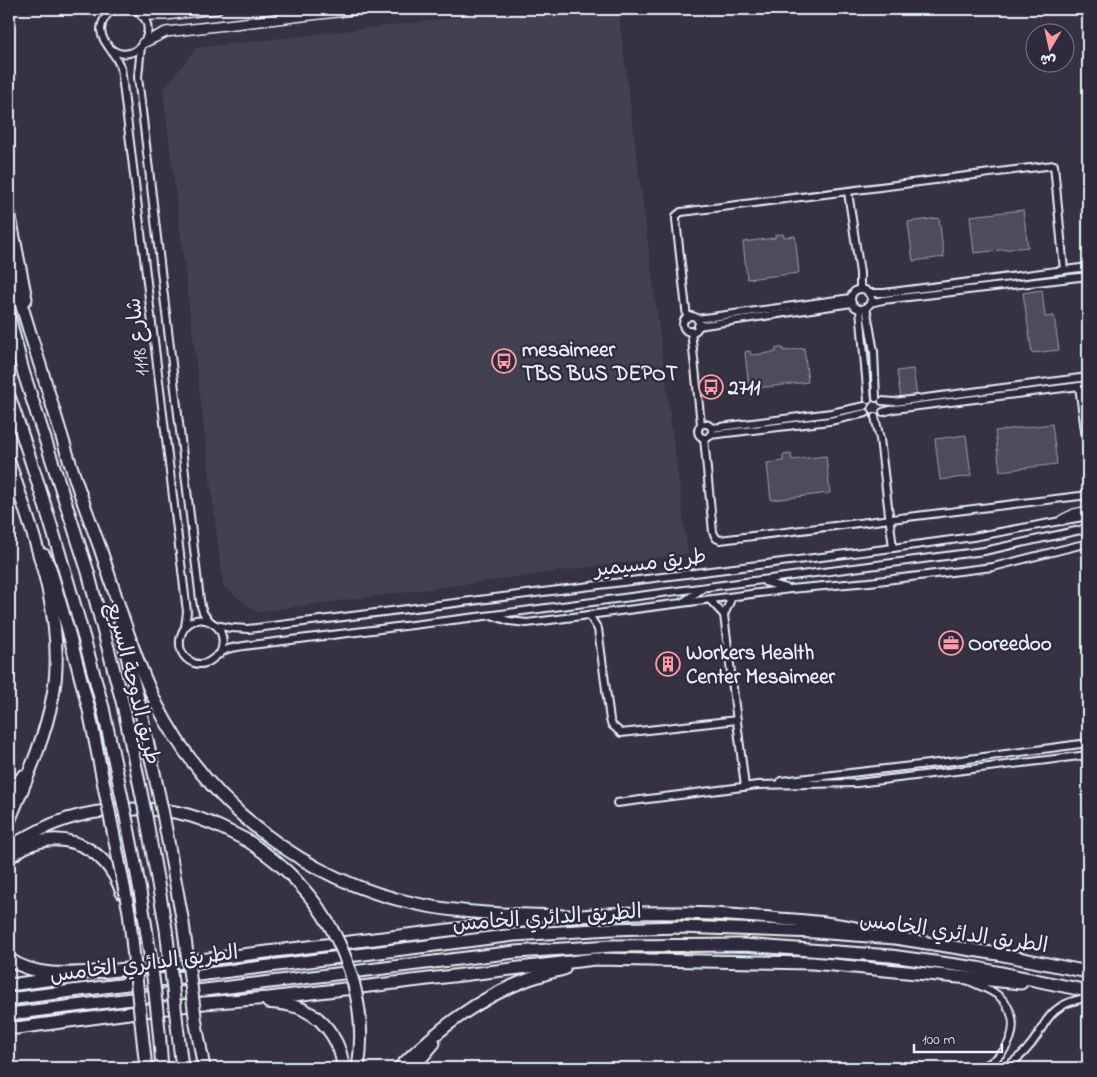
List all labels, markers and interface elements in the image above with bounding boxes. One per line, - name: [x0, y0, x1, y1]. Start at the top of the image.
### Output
- north arrow: [1024, 22, 1074, 72]
- text: ش: [1039, 48, 1057, 71]
- street label: شارع 1118: [119, 296, 159, 378]
- place label: mesaimeer TBS BUS DEPOT: [522, 336, 678, 390]
- bus stop icon: mesaimeer TBS BUS DEPOT: [491, 348, 517, 374]
- bus stop icon: 2711: [698, 374, 724, 400]
- place label: 2711: [727, 374, 761, 404]
- street label: طريق مسيمير: [590, 542, 708, 586]
- street label: طريق الدوحة السريع: [97, 599, 167, 768]
- office icon: Ooreedoo: [938, 630, 964, 656]
- place label: Ooreedoo: [968, 630, 1052, 660]
- place label: Workers Health Center Mesaimeer: [686, 639, 836, 693]
- building icon: Workers Health Center Mesaimeer: [655, 651, 681, 677]
- street label: الطريق الدائري الخامس: [451, 897, 643, 941]
- street label: الطريق الدائري الخامس: [858, 906, 1050, 962]
- street label: الطريق الدائري الخامس: [48, 939, 240, 991]
- scale bar: [914, 1022, 1002, 1054]
- text: 100 m: [922, 1029, 955, 1051]

